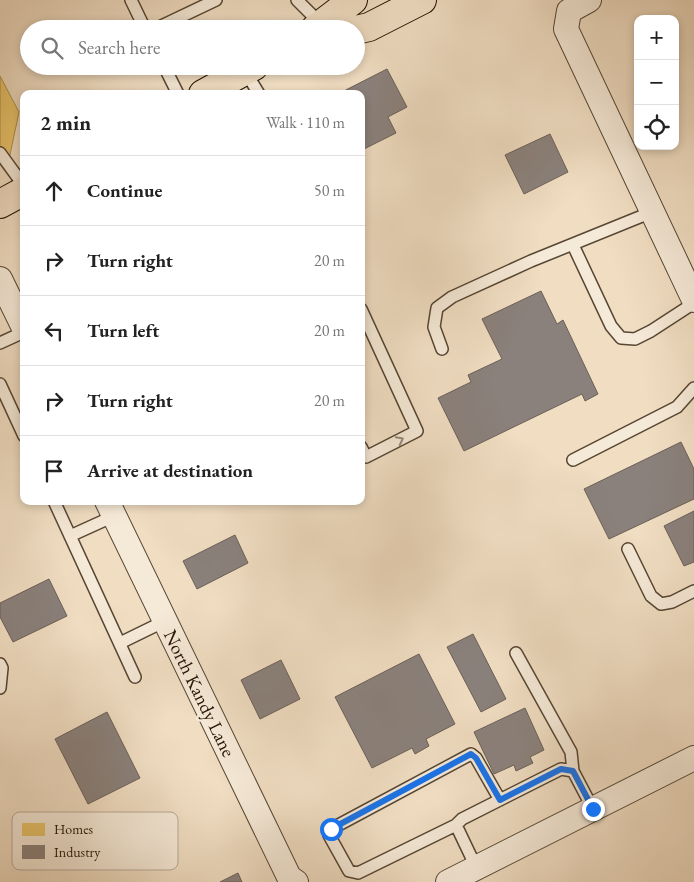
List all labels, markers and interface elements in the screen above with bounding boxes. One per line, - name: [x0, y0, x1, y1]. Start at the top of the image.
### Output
- map controls: [634, 15, 679, 150]
- button: +: [634, 15, 679, 60]
- search box: [20, 20, 365, 75]
- icon: search: [38, 34, 66, 62]
- text: Search here: [78, 35, 160, 60]
- button: −: [634, 60, 679, 105]
- button: locate: [634, 105, 679, 150]
- text: 2 min: [40, 109, 91, 136]
- text: Walk · 110 m: [266, 112, 345, 133]
- icon: ahead: [40, 177, 68, 205]
- text: Continue: [87, 178, 162, 203]
- text: 50 m: [314, 180, 345, 201]
- icon: right: [40, 247, 68, 275]
- text: Turn right: [87, 248, 173, 273]
- text: 20 m: [314, 250, 345, 271]
- icon: left: [40, 317, 68, 345]
- text: Turn left: [87, 318, 159, 343]
- text: 20 m: [314, 320, 345, 341]
- icon: right: [40, 387, 68, 415]
- text: Turn right: [87, 388, 173, 413]
- text: 20 m: [314, 390, 345, 411]
- one-way arrow: [395, 436, 404, 446]
- icon: arrive: [40, 457, 68, 485]
- text: Arrive at destination: [87, 458, 253, 483]
- street label: North Kandy Lane: [158, 625, 241, 761]
- route end: [582, 798, 605, 821]
- legend: [12, 812, 178, 870]
- route start: [320, 818, 343, 841]
- text: Homes: [54, 820, 94, 838]
- text: Industry: [54, 843, 101, 861]

